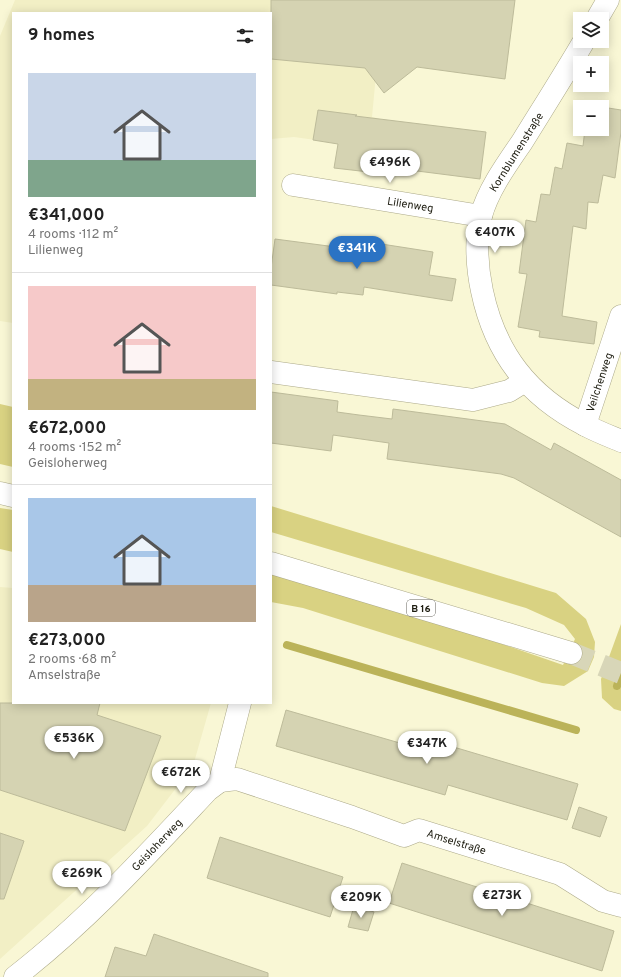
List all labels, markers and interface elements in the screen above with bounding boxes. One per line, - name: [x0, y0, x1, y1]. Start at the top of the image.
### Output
- map controls: [573, 12, 609, 136]
- button: layers: [573, 12, 609, 48]
- text: 9 homes: [28, 25, 95, 47]
- icon: filters: [234, 25, 256, 47]
- button: +: [573, 56, 609, 92]
- icon: home: [106, 99, 178, 171]
- button: −: [573, 100, 609, 136]
- street label: Kornblumenstraße: [487, 110, 547, 195]
- pin: €496K: [362, 150, 418, 184]
- text: €496K: [369, 155, 411, 171]
- street label: Lilienweg: [386, 195, 435, 216]
- text: €341,000: [28, 205, 105, 227]
- pin: €407K: [467, 220, 523, 254]
- text: €407K: [474, 225, 516, 241]
- text: 4 rooms · 112 m²: [28, 227, 118, 243]
- pin: €341K: [329, 236, 385, 270]
- text: €341K: [338, 241, 376, 257]
- text: Lilienweg: [28, 243, 83, 259]
- icon: home: [106, 312, 178, 384]
- street label: Veilchenweg: [584, 351, 616, 414]
- text: €672,000: [28, 418, 106, 440]
- text: 4 rooms · 152 m²: [28, 440, 121, 456]
- text: Geisloherweg: [28, 456, 107, 472]
- icon: home: [106, 524, 178, 596]
- road number: B 16: [407, 600, 435, 616]
- text: €273,000: [28, 630, 106, 652]
- text: 2 rooms · 68 m²: [28, 652, 116, 668]
- text: Amselstraße: [28, 668, 100, 684]
- pin: €536K: [46, 726, 102, 760]
- text: €536K: [53, 731, 95, 747]
- pin: €347K: [399, 731, 455, 765]
- text: €347K: [407, 736, 447, 752]
- pin: €672K: [153, 760, 209, 794]
- text: €672K: [161, 765, 201, 781]
- street label: Geisloherweg: [129, 816, 186, 875]
- street label: Amselstraße: [425, 827, 488, 858]
- pin: €269K: [54, 861, 110, 895]
- text: €269K: [61, 866, 103, 882]
- pin: €273K: [474, 883, 530, 917]
- pin: €209K: [333, 885, 389, 919]
- text: €273K: [482, 888, 522, 904]
- text: €209K: [340, 890, 382, 906]

